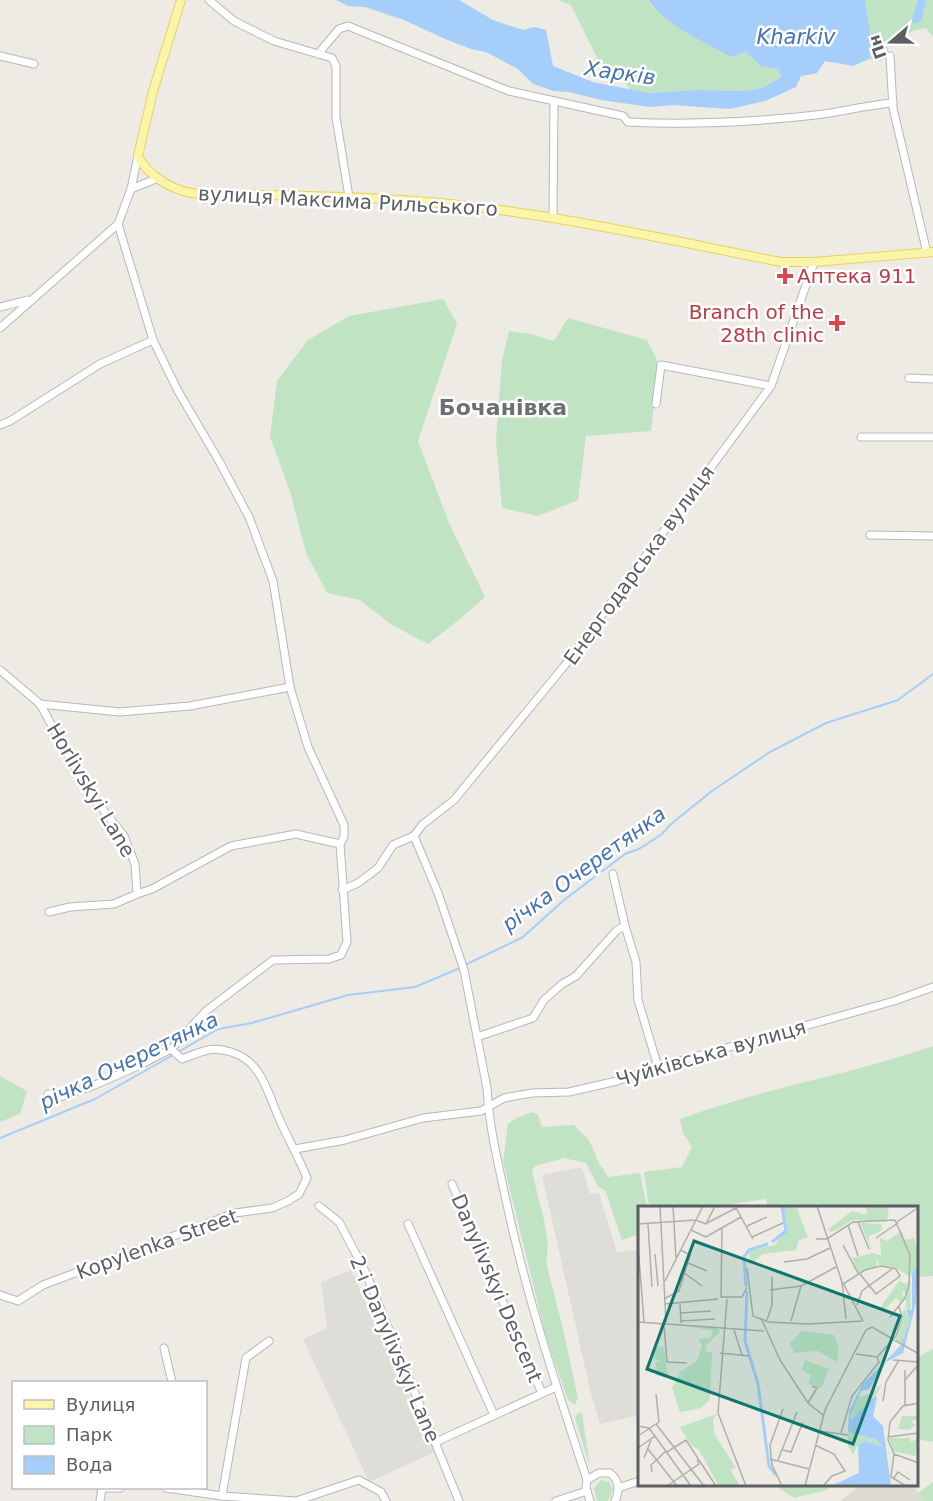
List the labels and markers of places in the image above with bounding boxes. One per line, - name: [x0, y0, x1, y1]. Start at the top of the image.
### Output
- place label: Аптека 911: [797, 264, 917, 288]
- marker: Аптека 911: [778, 269, 792, 283]
- place label: Branch of the 28th clinic: [689, 300, 824, 347]
- marker: Branch of the 28th clinic: [828, 314, 846, 332]

